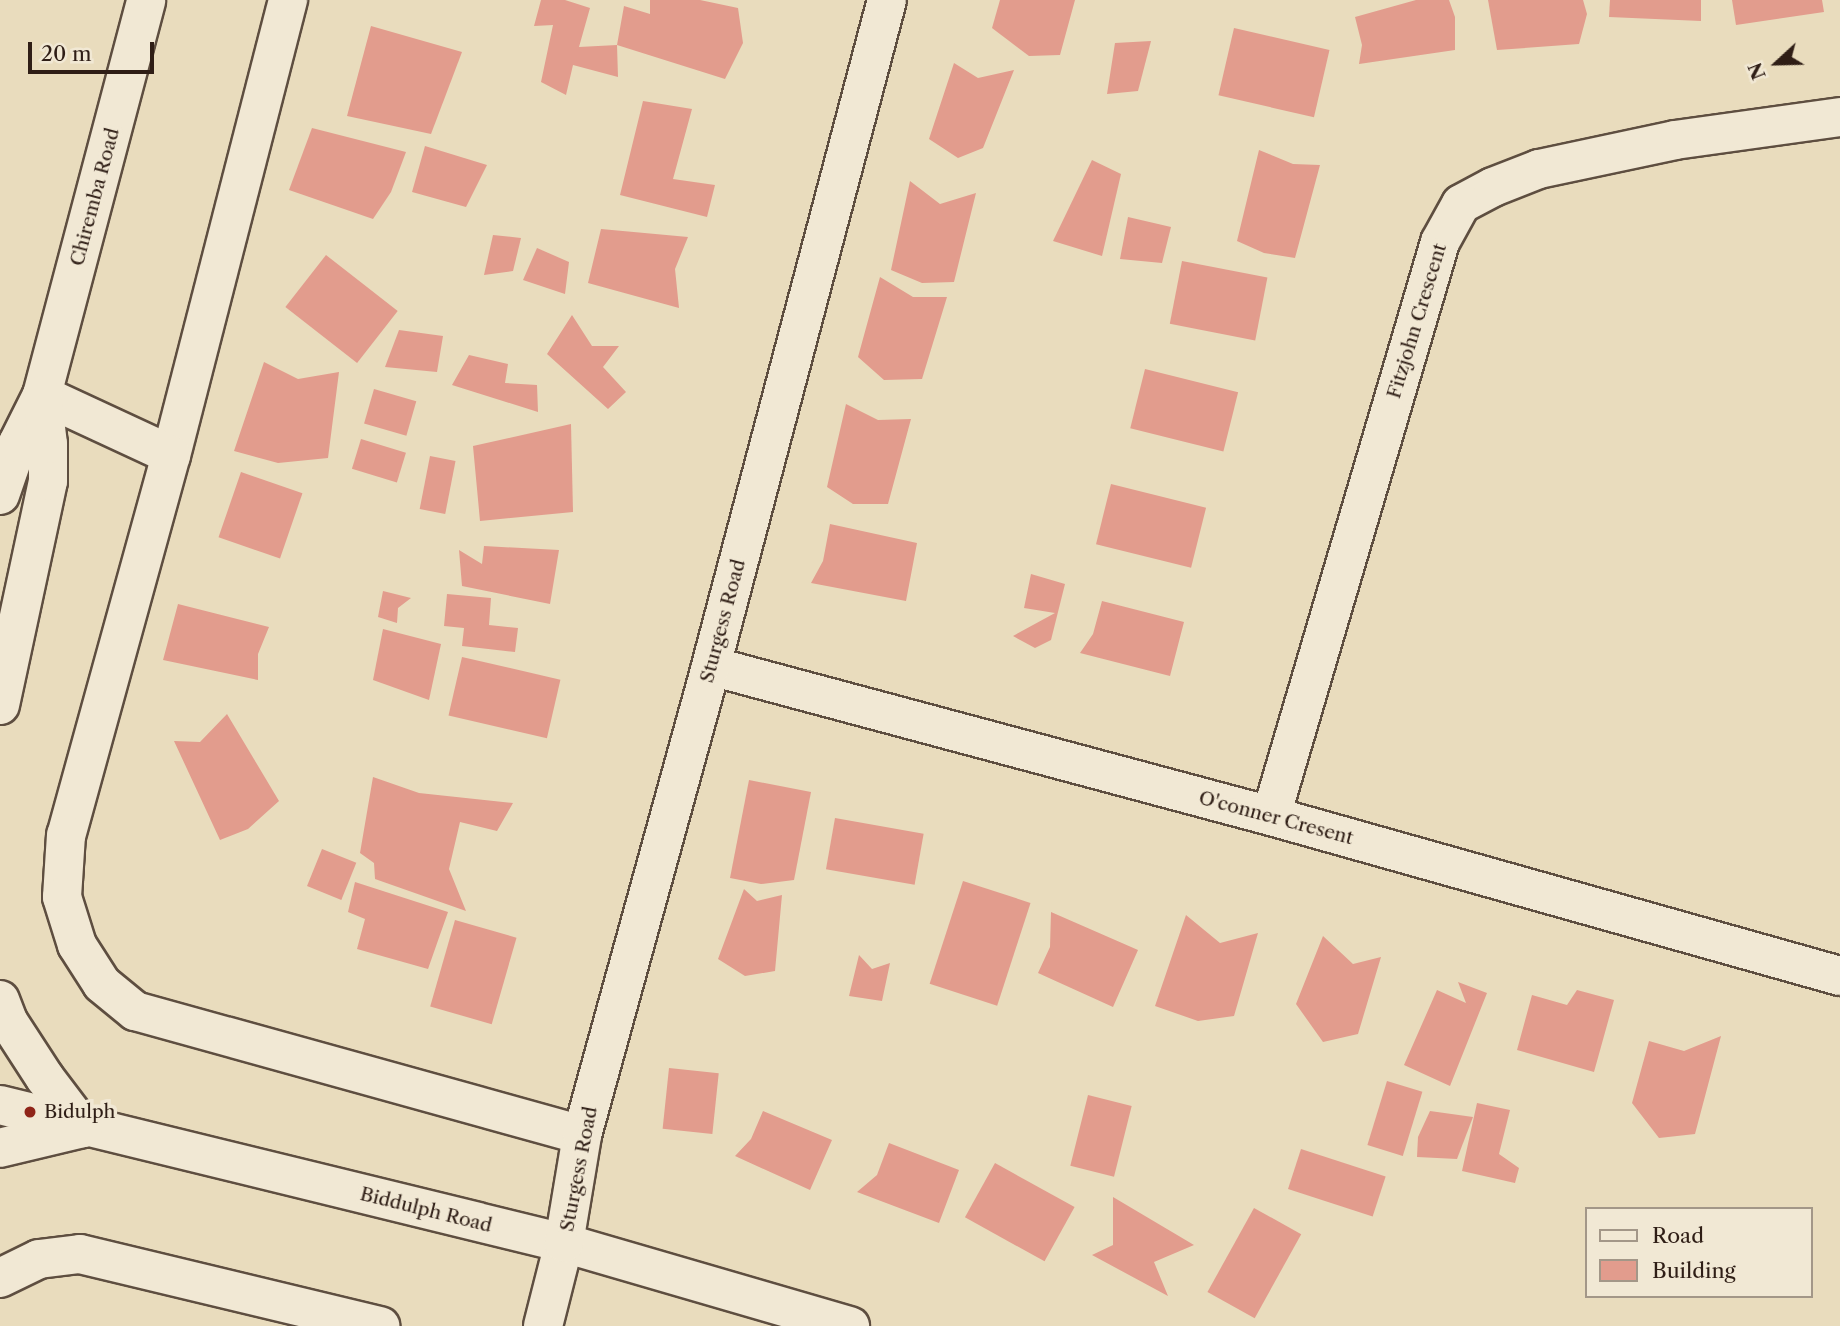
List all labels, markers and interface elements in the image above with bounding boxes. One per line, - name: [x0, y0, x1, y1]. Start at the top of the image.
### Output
- scale bar: [32, 28, 158, 72]
- north arrow: [1742, 28, 1812, 98]
- text: 20 m: [41, 41, 92, 66]
- text: N: [1743, 59, 1771, 83]
- street label: Chiremba Road: [66, 125, 124, 269]
- street label: Fitzjohn Crescent: [1383, 241, 1451, 401]
- street label: Sturgess Road: [696, 557, 750, 685]
- street label: O'conner Cresent: [1196, 786, 1356, 850]
- place label: Bidulph: [44, 1101, 116, 1123]
- marker: Bidulph: [22, 1104, 38, 1120]
- street label: Sturgess Road: [556, 1105, 602, 1233]
- street label: Biddulph Road: [358, 1183, 494, 1237]
- legend: [1584, 1207, 1812, 1298]
- text: Road: [1652, 1223, 1704, 1248]
- text: Building: [1652, 1258, 1736, 1283]

